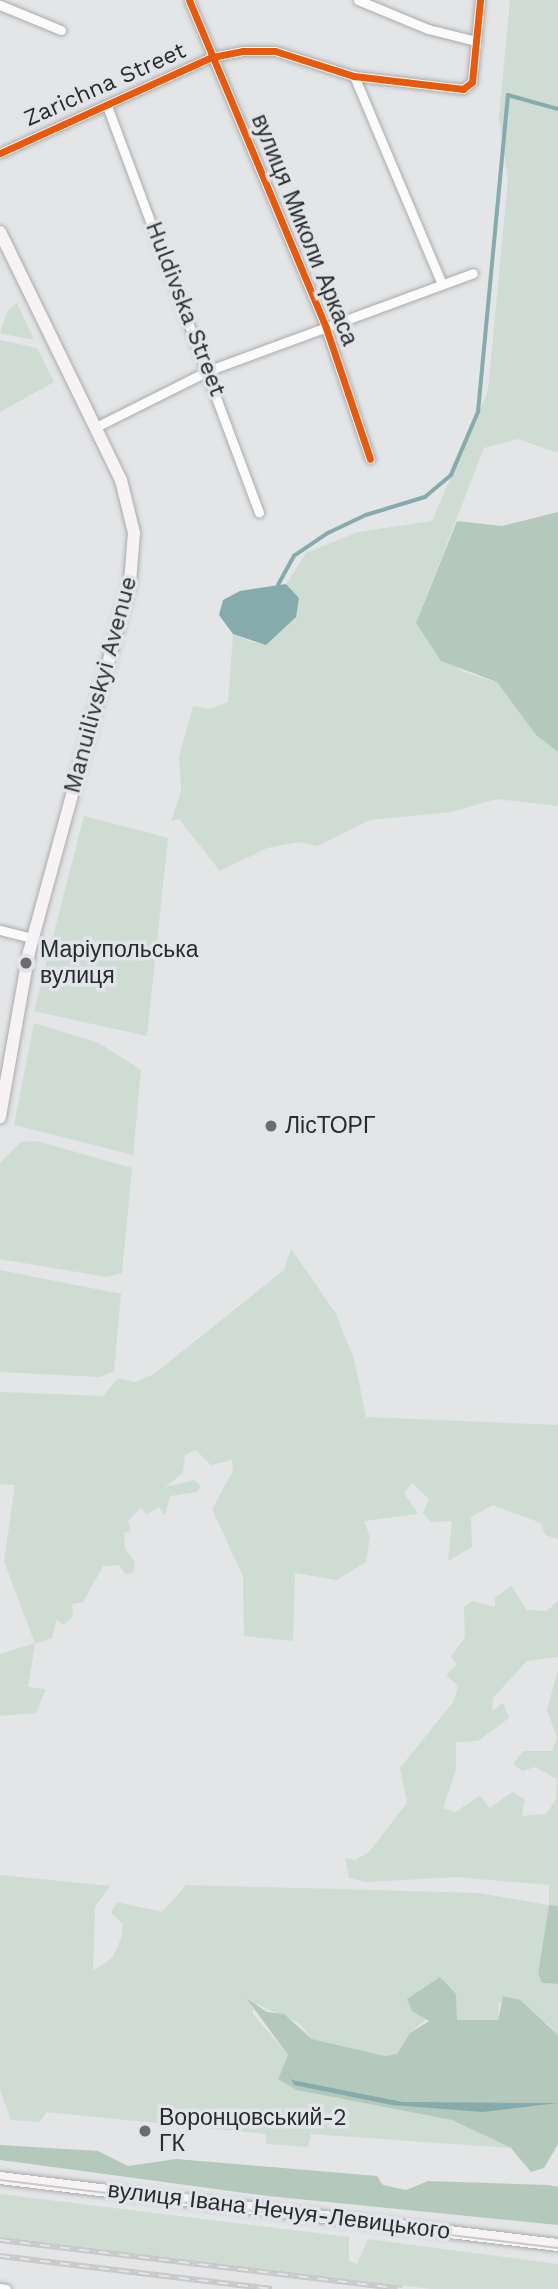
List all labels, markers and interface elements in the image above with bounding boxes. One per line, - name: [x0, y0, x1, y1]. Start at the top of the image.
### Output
- street label: Zarichna Street: [20, 37, 190, 133]
- street label: вулиця Миколи Аркаса: [245, 110, 363, 350]
- street label: Huldivska Street: [139, 218, 231, 400]
- street label: Manuilivskyi Avenue: [59, 573, 143, 797]
- place label: Маріупольська вулиця: [40, 936, 199, 990]
- marker: Маріупольська вулиця: [18, 955, 34, 971]
- place label: ЛісТОРГ: [285, 1112, 375, 1140]
- marker: ЛісТОРГ: [263, 1118, 279, 1134]
- place label: Воронцовський-2 ГК: [159, 2104, 347, 2158]
- marker: Воронцовський-2 ГК: [137, 2123, 153, 2139]
- street label: вулиця Івана Нечуя-Левицького: [106, 2176, 452, 2246]

